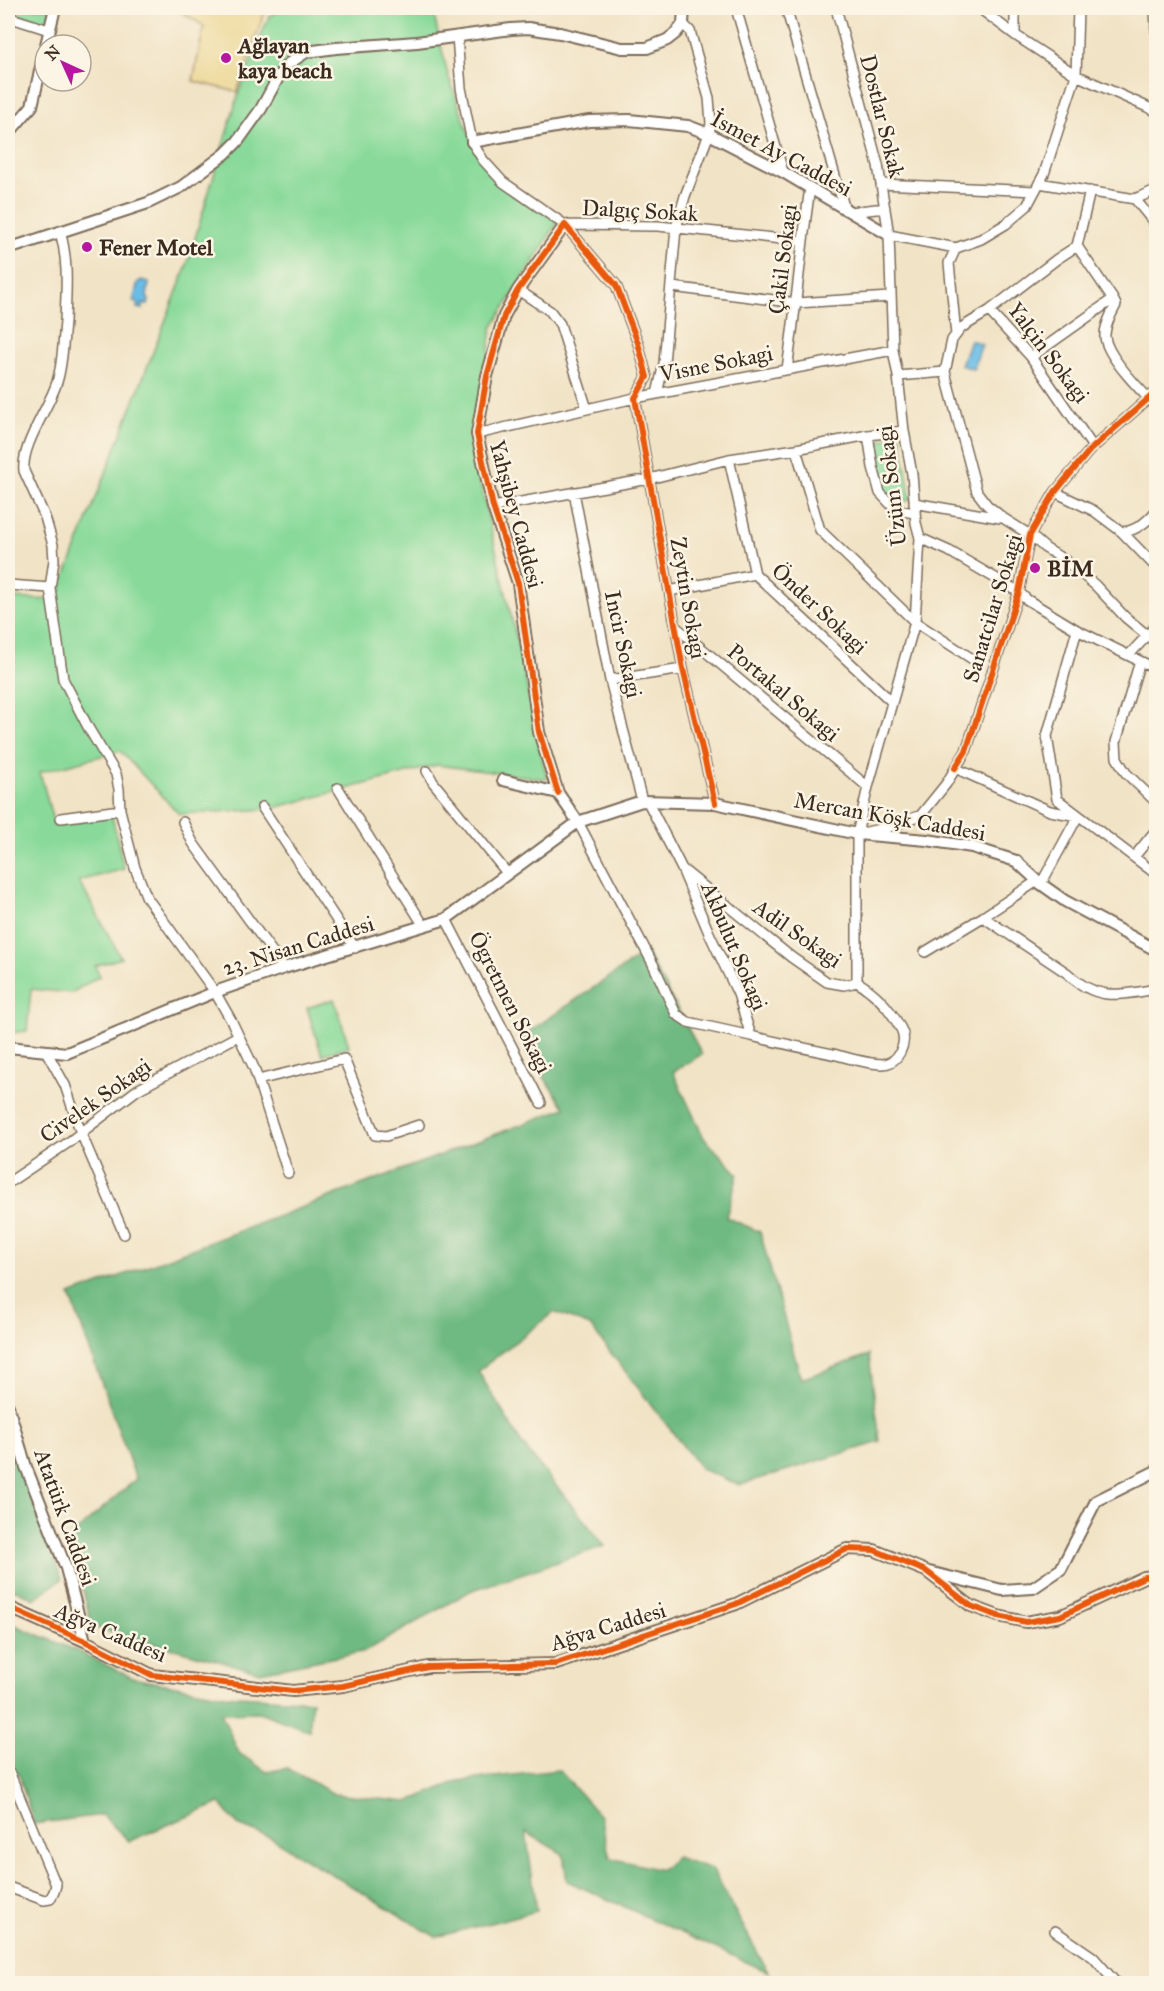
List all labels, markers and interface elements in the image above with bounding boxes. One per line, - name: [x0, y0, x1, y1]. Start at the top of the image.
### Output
- place label: Ağlayan kaya beach: [236, 32, 333, 84]
- north arrow: [33, 33, 93, 93]
- text: N: [41, 41, 65, 64]
- marker: Ağlayan kaya beach: [219, 51, 233, 65]
- street label: Dostlar Sokak: [854, 52, 911, 181]
- street label: İsmet Ay Caddesi: [706, 105, 857, 202]
- street label: Dalgıç Sokak: [581, 194, 700, 227]
- street label: Çakil Sokagi: [762, 202, 803, 316]
- place label: Fener Motel: [99, 234, 214, 261]
- marker: Fener Motel: [80, 240, 94, 254]
- street label: Yalçin Sokagi: [1002, 297, 1095, 408]
- street label: Visne Sokagi: [656, 339, 775, 388]
- street label: Üzüm Sokagi: [871, 424, 912, 548]
- street label: Yahşibey Caddesi: [484, 437, 549, 591]
- street label: Sanatcilar Sokagi: [957, 531, 1028, 686]
- street label: Zeytin Sokagi: [665, 535, 712, 661]
- place label: BİM: [1047, 555, 1094, 582]
- street label: Önder Sokagi: [766, 557, 873, 660]
- marker: BİM: [1028, 561, 1042, 575]
- street label: Incir Sokagi: [599, 588, 648, 700]
- street label: Portakal Sokagi: [722, 638, 845, 747]
- street label: Mercan Köşk Caddesi: [792, 786, 988, 847]
- street label: Akbulut Sokagi: [695, 877, 774, 1015]
- street label: Adil Sokagi: [747, 892, 847, 974]
- street label: 23. Nisan Caddesi: [219, 910, 377, 981]
- street label: Ögretmen Sokagi: [463, 927, 558, 1078]
- street label: Civelek Sokagi: [34, 1052, 156, 1149]
- street label: Atatürk Caddesi: [28, 1444, 103, 1589]
- street label: Ağva Caddesi: [50, 1596, 171, 1668]
- street label: Ağva Caddesi: [546, 1596, 669, 1657]

